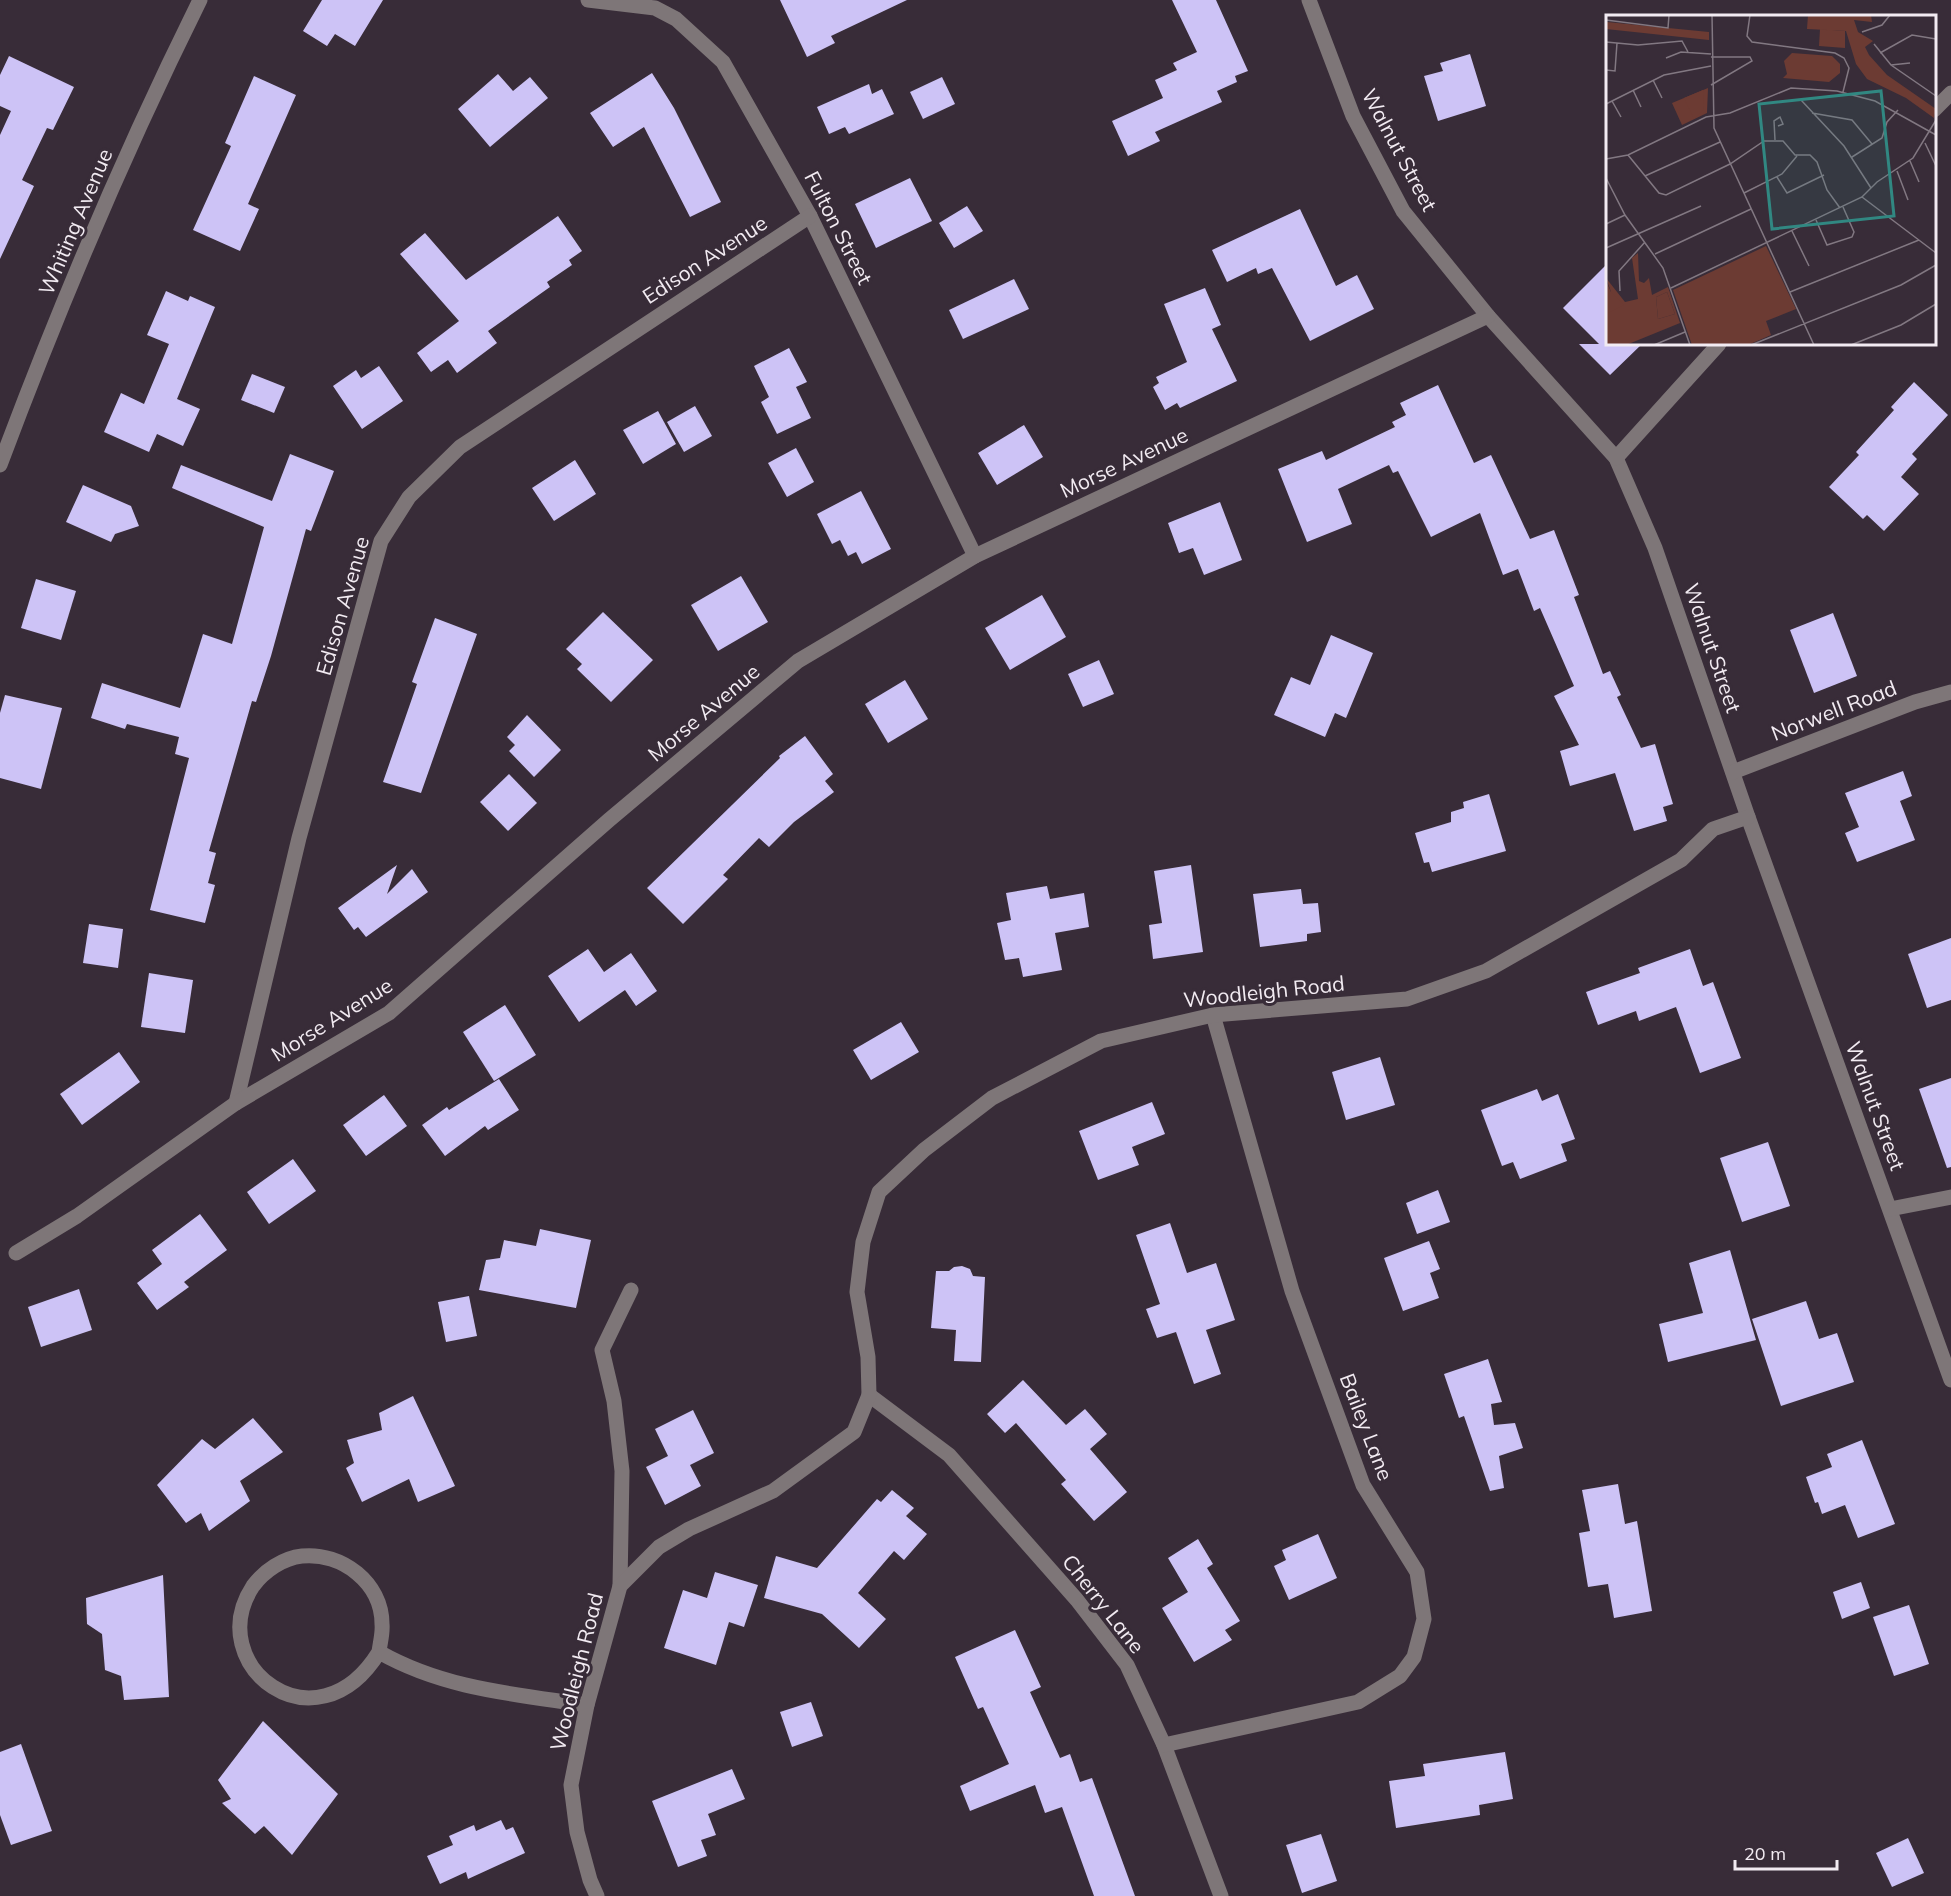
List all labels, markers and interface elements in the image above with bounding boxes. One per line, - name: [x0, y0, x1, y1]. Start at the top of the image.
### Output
- inset map: [1606, 15, 1936, 345]
- street label: Walnut Street: [1357, 84, 1443, 215]
- street label: Whiting Avenue: [33, 144, 118, 299]
- street label: Fulton Street: [799, 166, 879, 289]
- street label: Edison Avenue: [637, 209, 772, 309]
- street label: Morse Avenue: [1056, 421, 1192, 503]
- street label: Edison Avenue: [310, 533, 374, 678]
- street label: Walnut Street: [1679, 580, 1747, 716]
- street label: Morse Avenue: [642, 658, 765, 767]
- street label: Norwell Road: [1767, 674, 1900, 746]
- street label: Woodleigh Road: [1182, 970, 1346, 1012]
- street label: Morse Avenue: [266, 972, 397, 1067]
- street label: Walnut Street: [1841, 1038, 1911, 1174]
- street label: Bailey Lane: [1335, 1369, 1399, 1484]
- street label: Cherry Lane: [1057, 1549, 1150, 1658]
- street label: Woodleigh Road: [544, 1590, 608, 1754]
- scale bar: [1735, 1833, 1837, 1871]
- text: 20 m: [1744, 1842, 1786, 1865]

